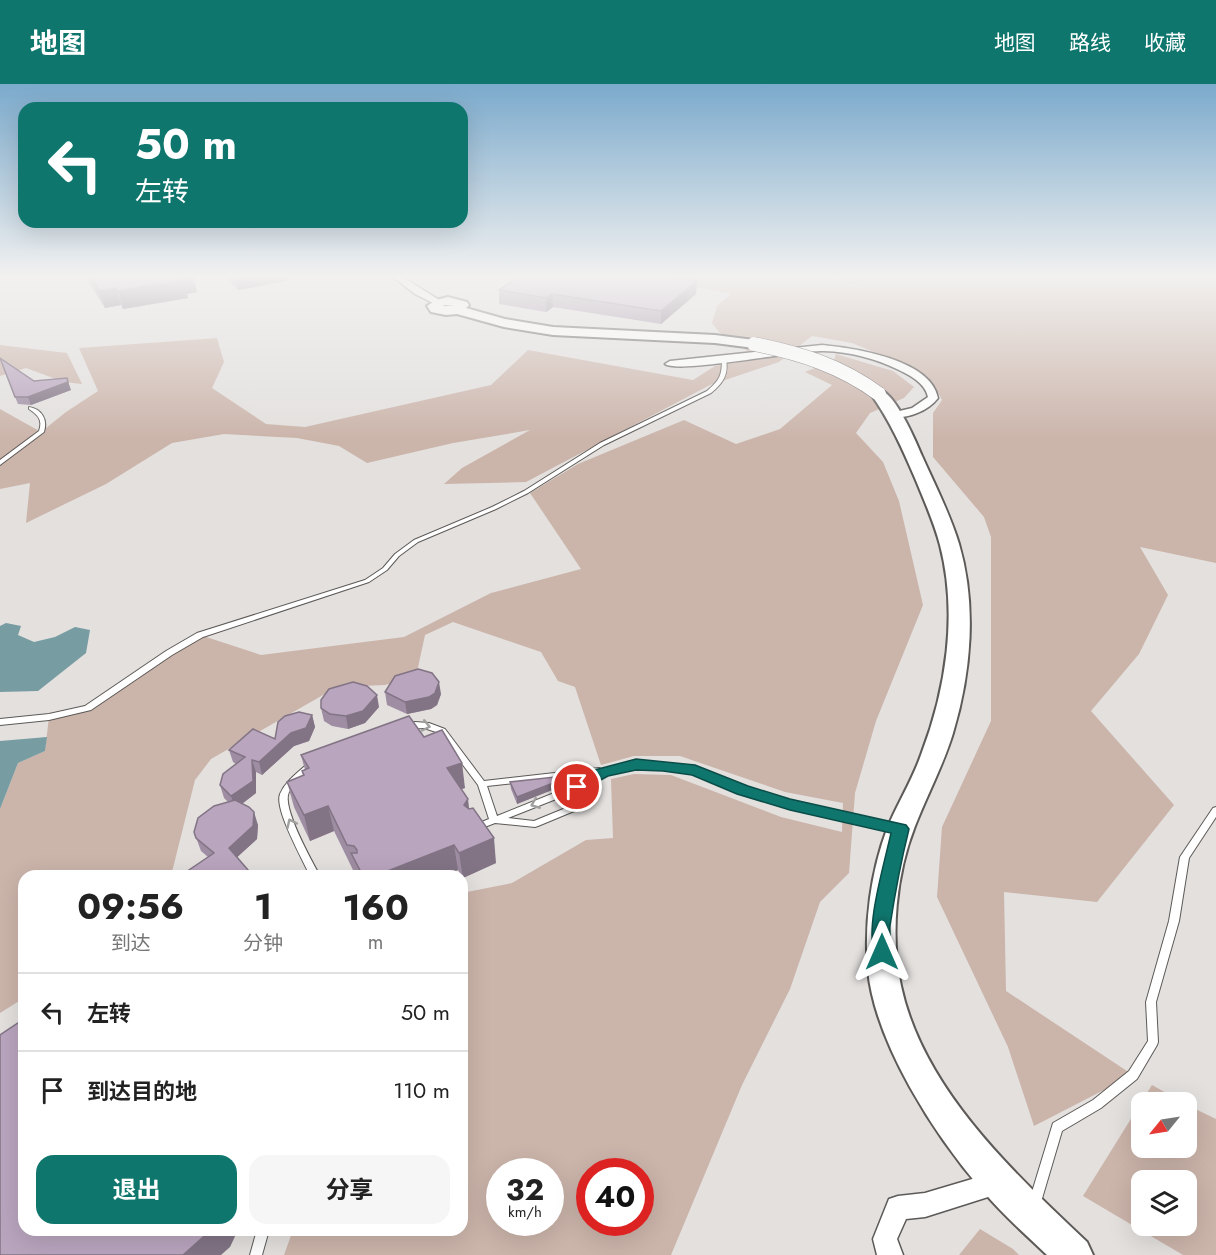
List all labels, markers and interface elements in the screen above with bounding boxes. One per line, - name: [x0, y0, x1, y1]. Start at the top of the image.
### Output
- text: 地图: [30, 23, 86, 64]
- text: 地图: [994, 28, 1036, 58]
- text: 路线: [1069, 28, 1111, 58]
- text: 收藏: [1144, 28, 1186, 58]
- text: 50 m: [135, 114, 237, 175]
- icon: left: [36, 126, 114, 204]
- text: 左转: [135, 172, 189, 211]
- one-way arrow: [421, 719, 431, 732]
- pin: [551, 761, 602, 812]
- icon: arrive: [560, 770, 593, 803]
- one-way arrow: [530, 797, 541, 809]
- one-way arrow: [286, 818, 298, 829]
- text: 09:56: [77, 880, 184, 932]
- text: 1: [254, 880, 272, 932]
- text: 160: [343, 881, 409, 933]
- position arrow: [850, 920, 914, 984]
- text: m: [368, 928, 383, 957]
- text: 到达: [111, 929, 151, 958]
- text: 分钟: [243, 929, 283, 958]
- icon: left: [36, 996, 69, 1029]
- text: 50 m: [401, 996, 450, 1028]
- text: 左转: [87, 997, 131, 1029]
- icon: arrive: [36, 1074, 69, 1107]
- text: 110 m: [393, 1074, 450, 1106]
- text: 到达目的地: [87, 1075, 197, 1107]
- north arrow: [1131, 1092, 1197, 1158]
- map controls: [1131, 1092, 1197, 1236]
- button: 退出: [36, 1155, 237, 1224]
- button: 分享: [249, 1155, 450, 1224]
- speed limit sign: 40: [576, 1158, 654, 1236]
- text: 32: [506, 1168, 544, 1211]
- button: layers: [1131, 1170, 1197, 1236]
- text: km/h: [508, 1201, 542, 1223]

